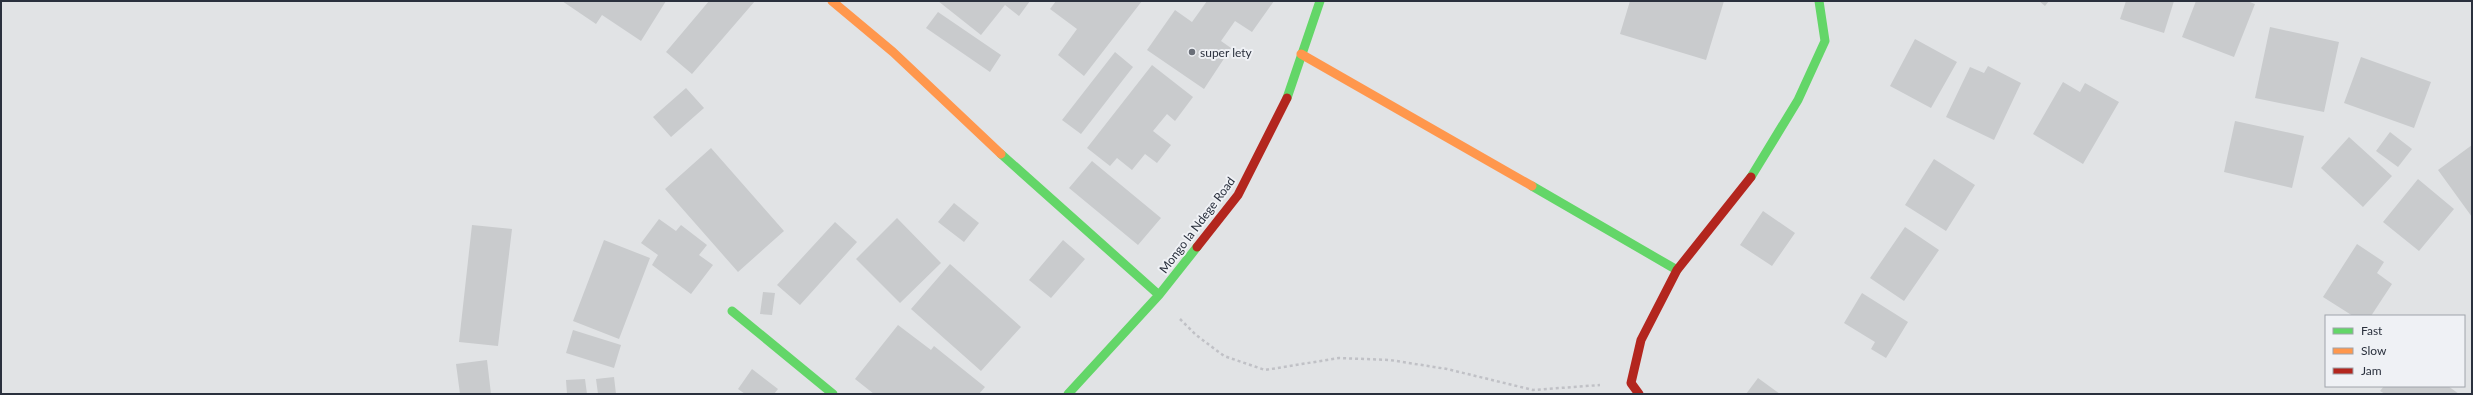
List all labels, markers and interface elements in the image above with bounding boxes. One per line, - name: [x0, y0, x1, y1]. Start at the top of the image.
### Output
- place label: super lety: [1200, 45, 1253, 60]
- marker: super lety: [1187, 47, 1197, 57]
- street label: Mongo la Ndege Road: [1156, 174, 1238, 276]
- legend: [2325, 315, 2465, 387]
- text: Fast: [2361, 323, 2383, 338]
- text: Slow: [2361, 343, 2387, 358]
- text: Jam: [2361, 363, 2382, 378]

